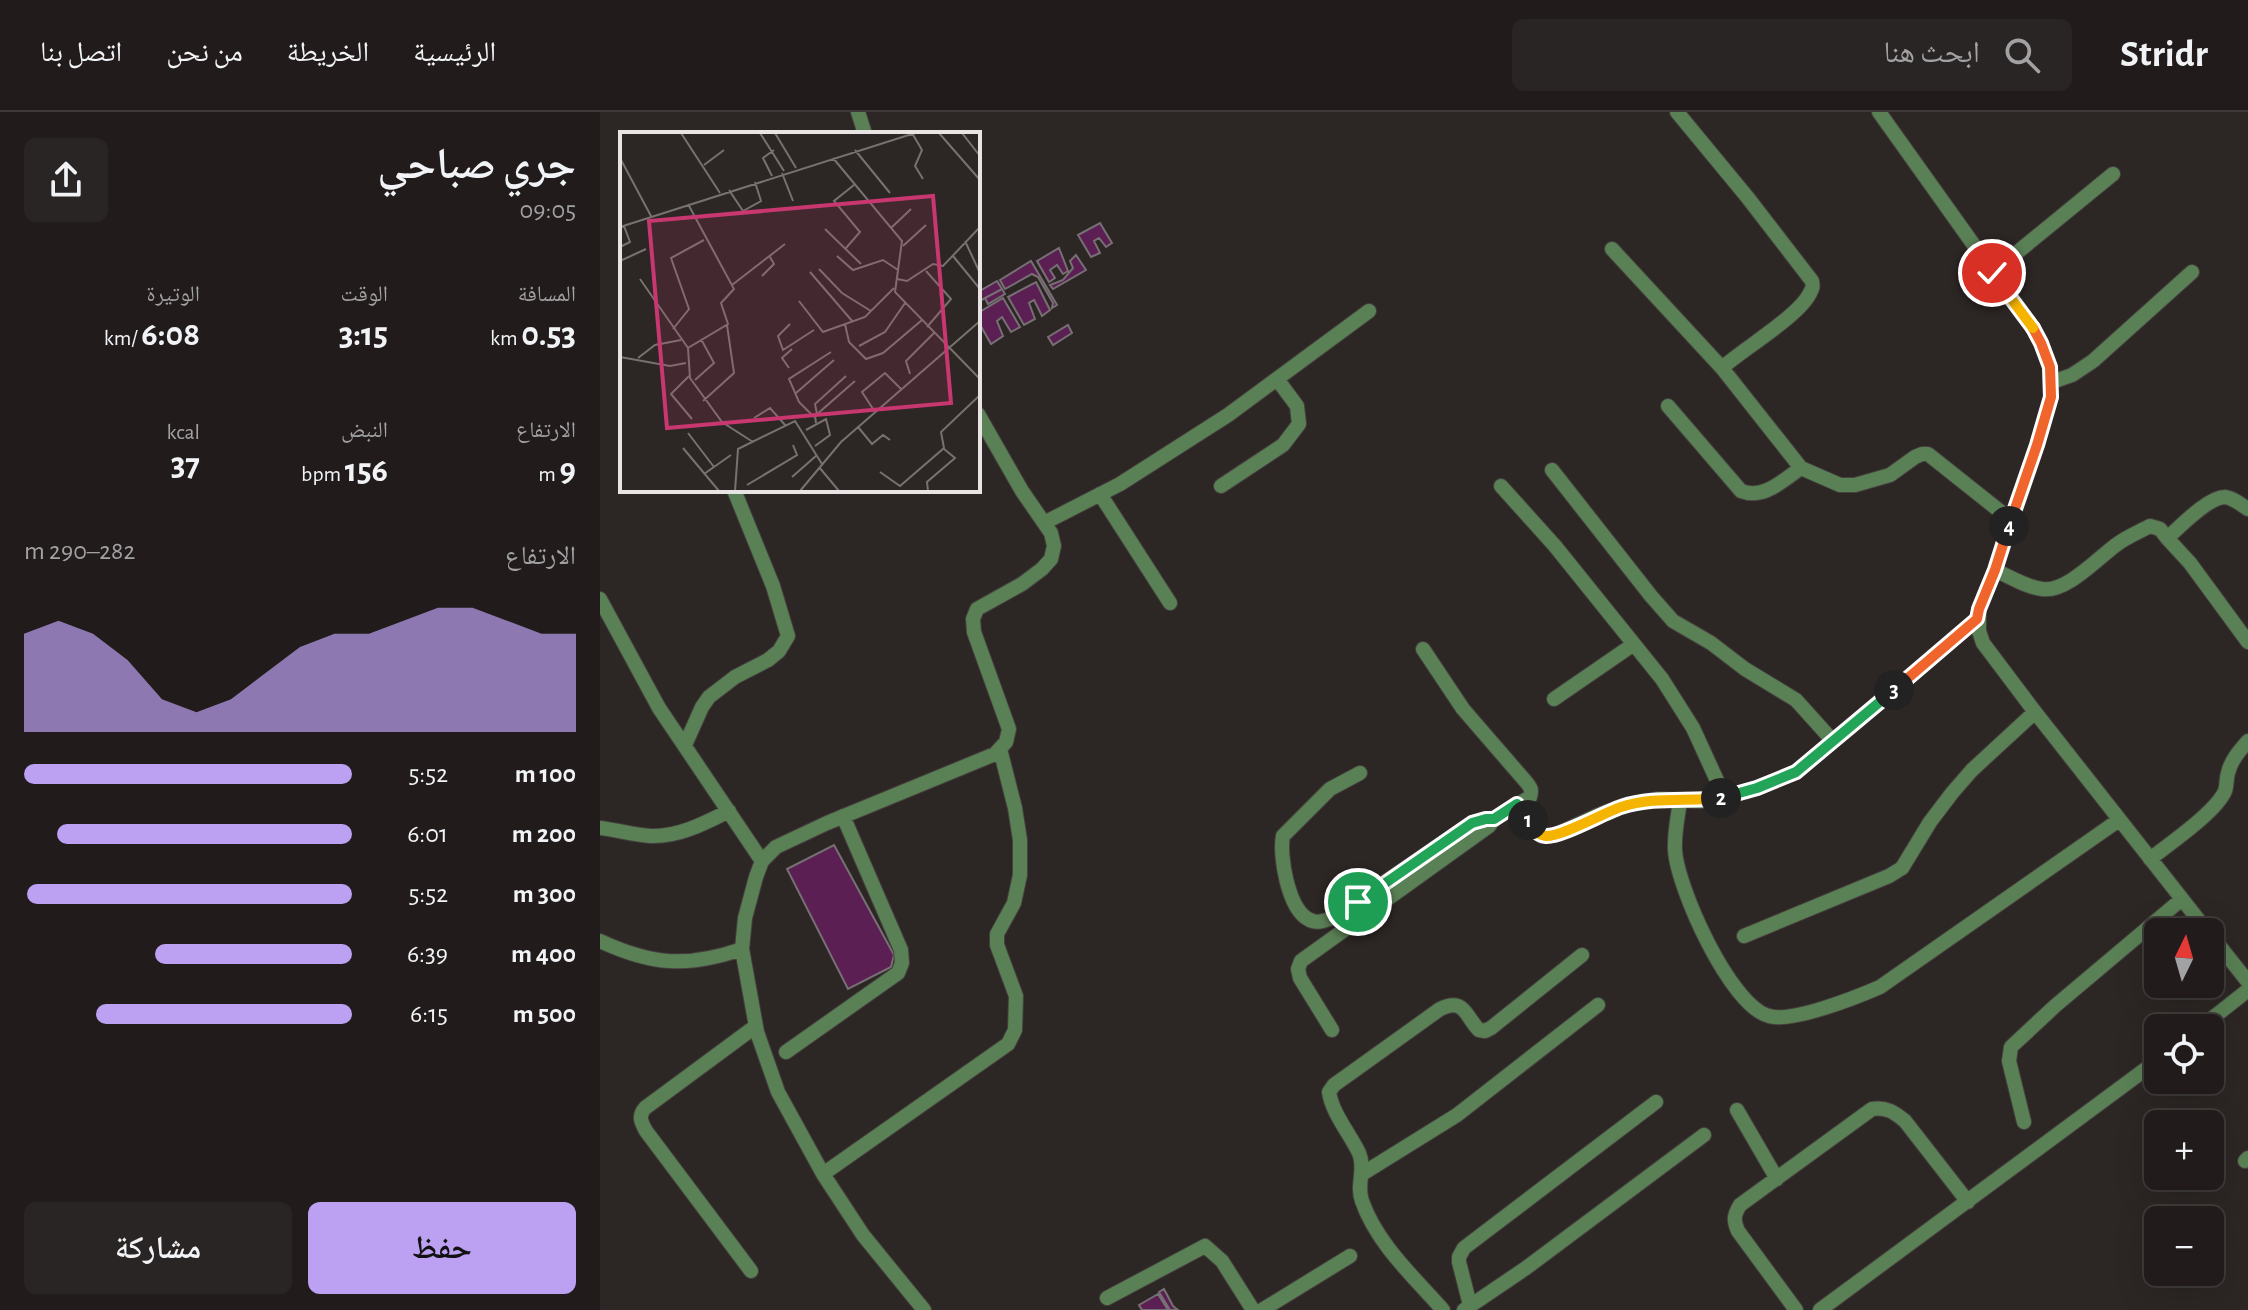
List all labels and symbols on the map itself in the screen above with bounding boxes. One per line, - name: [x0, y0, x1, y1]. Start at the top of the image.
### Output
- inset map: [620, 132, 980, 492]
- pin: [1958, 239, 2026, 307]
- pin: 4: [1989, 506, 2029, 546]
- pin: 3: [1874, 670, 1914, 710]
- pin: 2: [1701, 778, 1741, 818]
- pin: 1: [1508, 800, 1548, 840]
- pin: [1324, 868, 1392, 936]
- north arrow: [2144, 918, 2224, 998]

